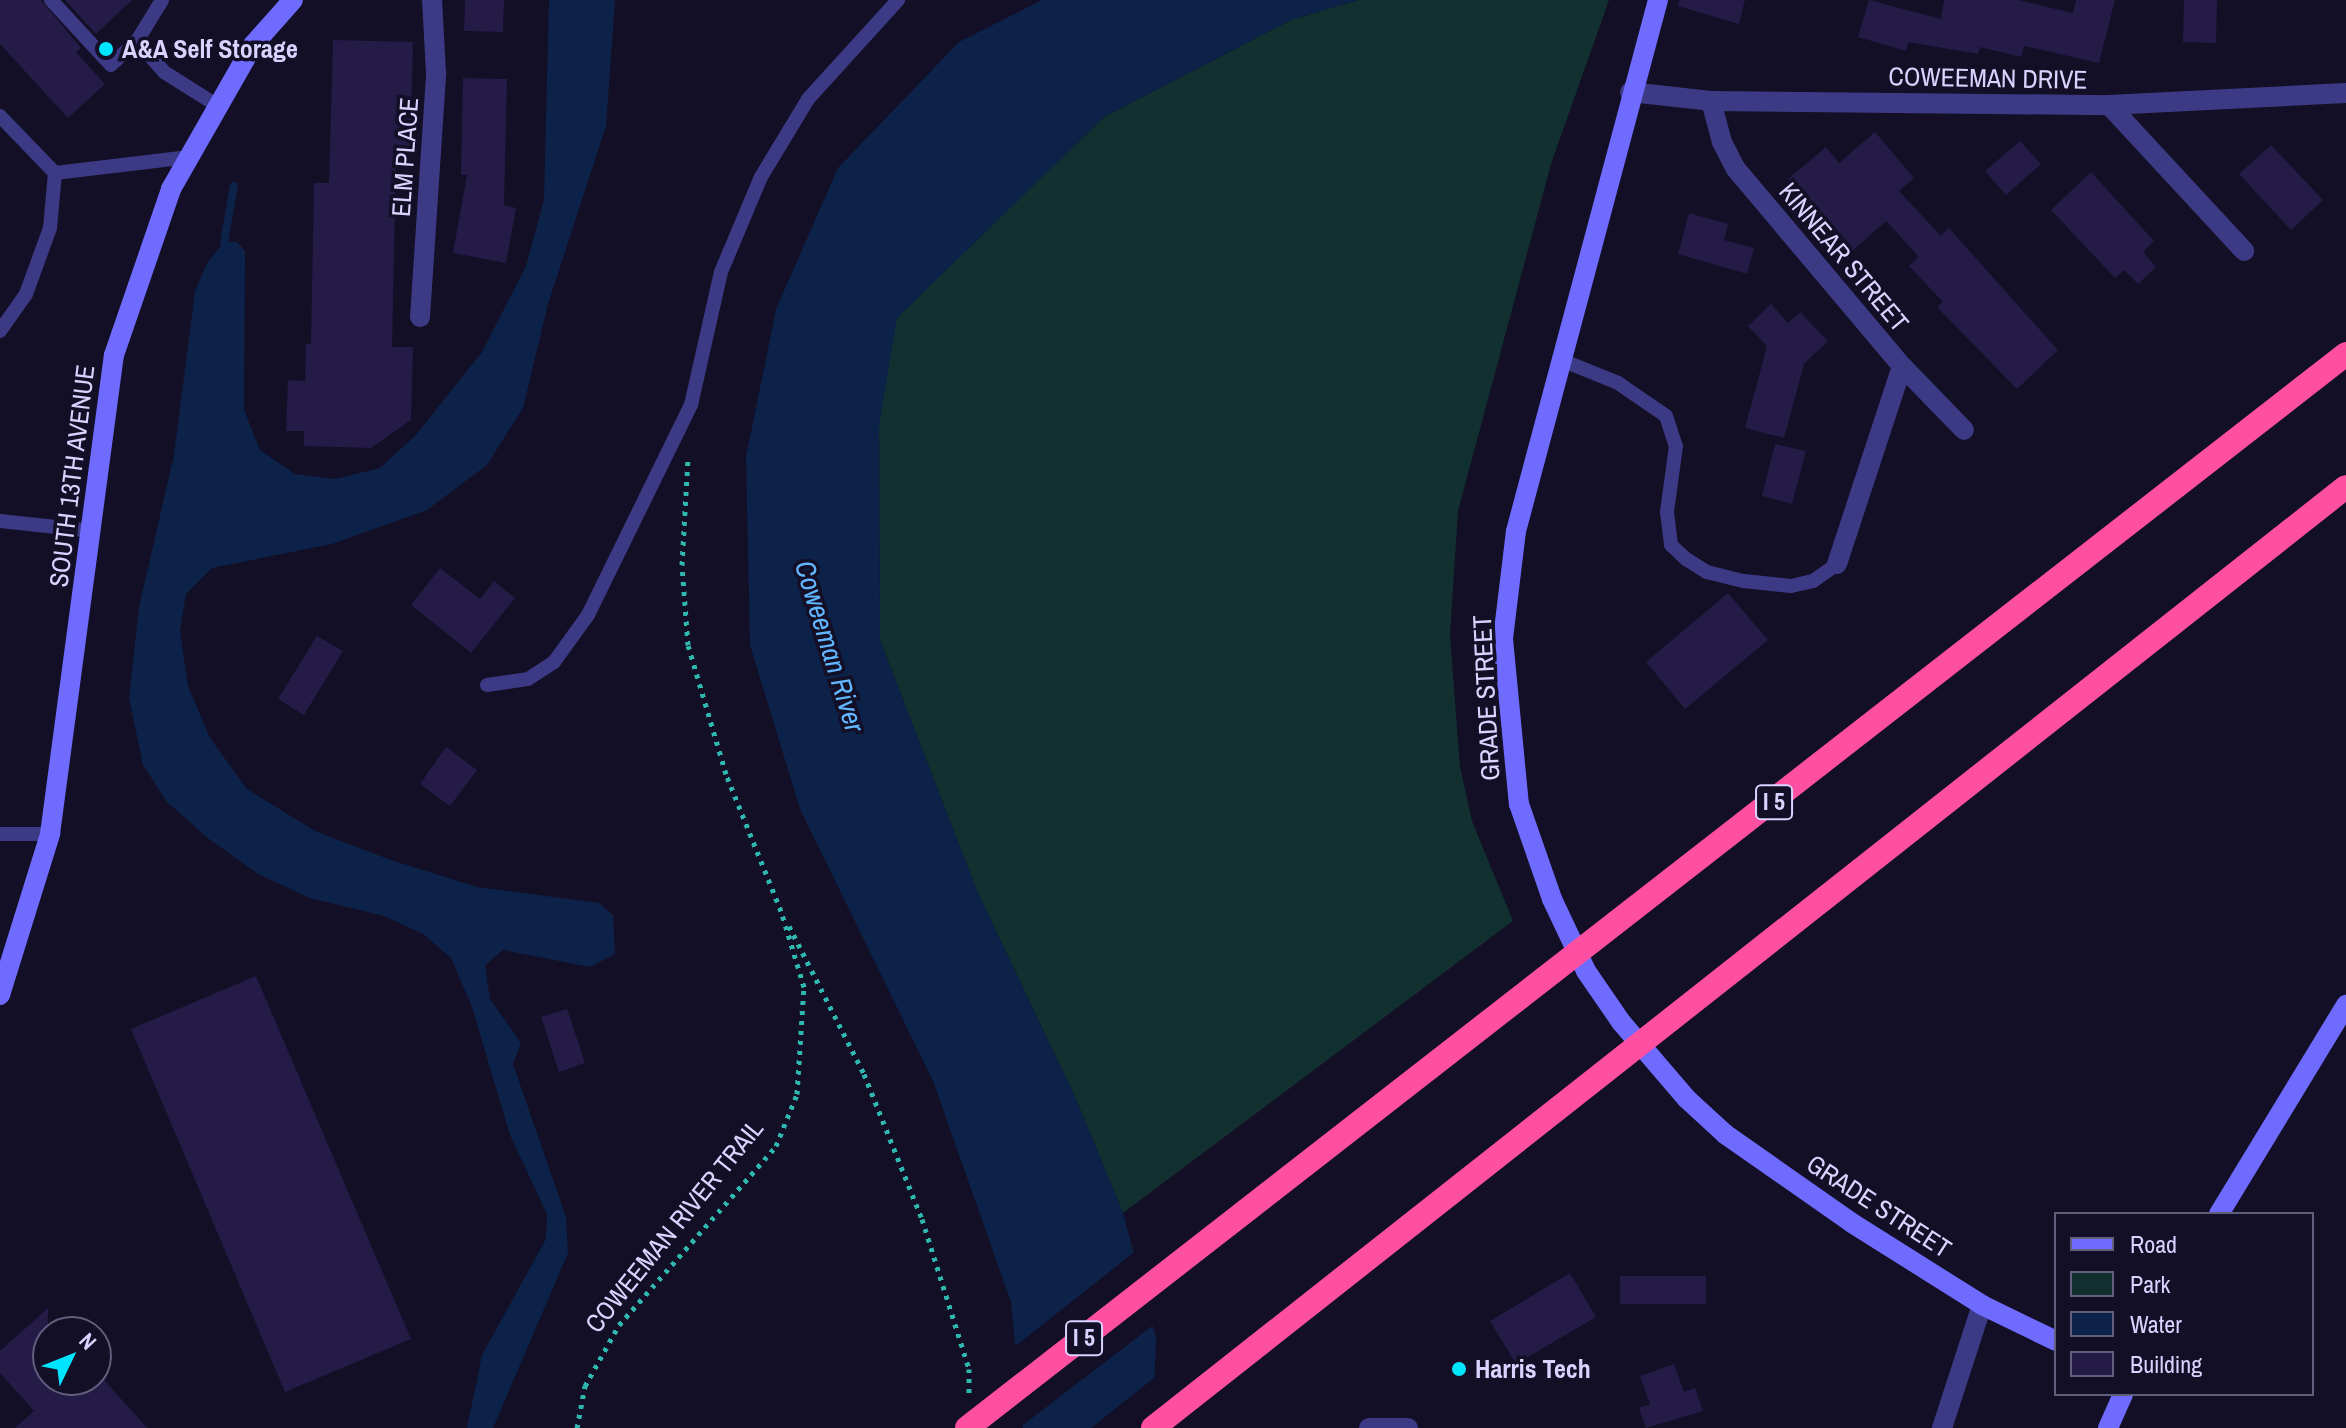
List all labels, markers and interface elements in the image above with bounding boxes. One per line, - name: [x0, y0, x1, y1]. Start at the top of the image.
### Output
- place label: A&A Self Storage: [122, 33, 299, 65]
- marker: A&A Self Storage: [97, 40, 115, 58]
- street label: COWEEMAN DRIVE: [1888, 61, 2088, 95]
- street label: ELM PLACE: [385, 96, 425, 218]
- street label: KINNEAR STREET: [1773, 176, 1915, 338]
- street label: SOUTH 13TH AVENUE: [43, 363, 101, 589]
- water label: Coweeman River: [788, 556, 872, 736]
- street label: GRADE STREET: [1466, 614, 1506, 782]
- road number: I 5: [1754, 782, 1794, 822]
- street label: COWEEMAN RIVER TRAIL: [578, 1113, 770, 1339]
- street label: GRADE STREET: [1801, 1148, 1957, 1264]
- legend: [2054, 1212, 2314, 1396]
- text: Road: [2130, 1228, 2177, 1260]
- text: Park: [2130, 1268, 2170, 1300]
- text: Water: [2130, 1308, 2182, 1340]
- north arrow: [32, 1316, 112, 1396]
- road number: I 5: [1064, 1318, 1104, 1358]
- text: N: [73, 1326, 104, 1356]
- text: Building: [2130, 1348, 2202, 1380]
- place label: Harris Tech: [1475, 1353, 1591, 1385]
- marker: Harris Tech: [1450, 1360, 1468, 1378]

